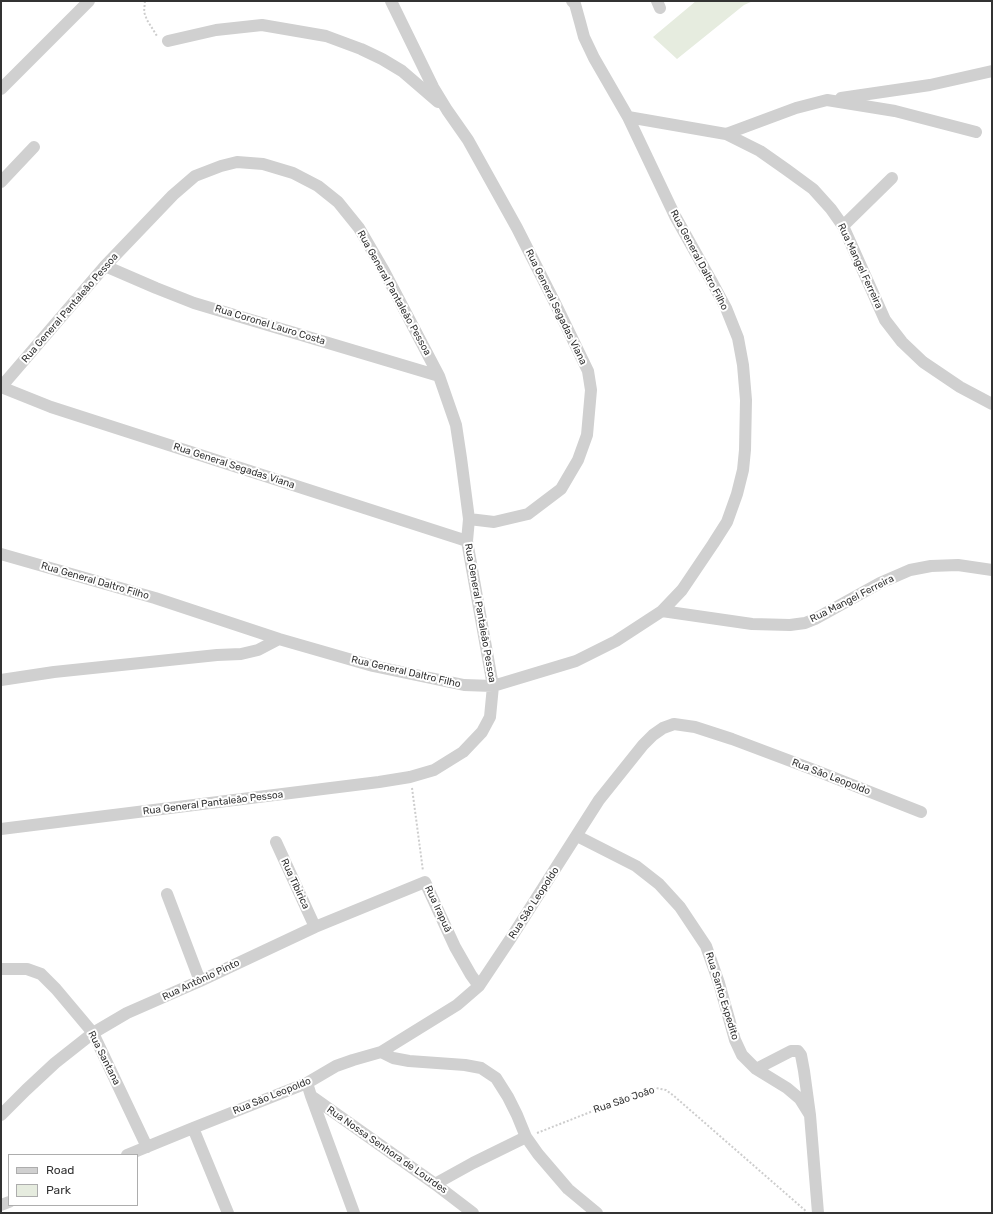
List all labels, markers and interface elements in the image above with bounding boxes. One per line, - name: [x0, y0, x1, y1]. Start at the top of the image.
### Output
- street label: Rua General Daltro Filho: [667, 208, 731, 312]
- street label: Rua Mangel Ferreira: [835, 222, 885, 310]
- street label: Rua General Pantaleão Pessoa: [355, 228, 433, 358]
- street label: Rua General Segadas Viana: [523, 247, 589, 367]
- street label: Rua General Pantaleão Pessoa: [19, 251, 121, 365]
- street label: Rua Coronel Lauro Costa: [213, 302, 327, 348]
- street label: Rua General Segadas Viana: [172, 441, 296, 491]
- street label: Rua General Pantaleão Pessoa: [462, 542, 498, 684]
- street label: Rua General Daltro Filho: [40, 560, 150, 602]
- street label: Rua Mangel Ferreira: [808, 573, 896, 625]
- street label: Rua General Daltro Filho: [350, 654, 462, 690]
- street label: Rua São Leopoldo: [790, 756, 872, 798]
- street label: Rua General Pantaleão Pessoa: [142, 788, 284, 818]
- street label: Rua Tibirica: [278, 857, 312, 911]
- street label: Rua São Leopoldo: [506, 865, 562, 941]
- street label: Rua Irapuã: [422, 884, 454, 934]
- street label: Rua Santo Expedito: [703, 951, 741, 1041]
- street label: Rua Antônio Pinto: [160, 957, 242, 1003]
- street label: Rua Santana: [85, 1029, 123, 1087]
- street label: Rua São Leopoldo: [231, 1075, 313, 1117]
- street label: Rua São João: [592, 1084, 656, 1116]
- street label: Rua Nossa Senhora de Lourdes: [324, 1104, 450, 1196]
- legend: [8, 1154, 138, 1206]
- text: Road: [46, 1163, 74, 1177]
- text: Park: [46, 1183, 71, 1197]

